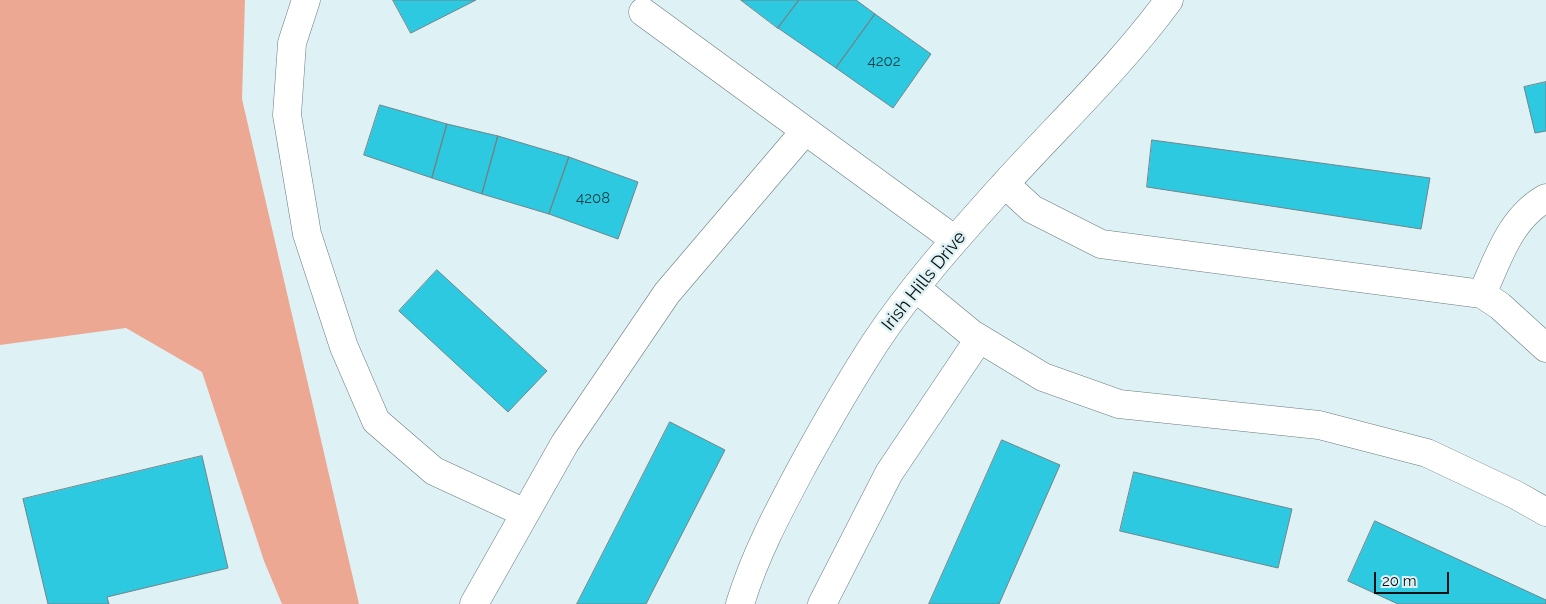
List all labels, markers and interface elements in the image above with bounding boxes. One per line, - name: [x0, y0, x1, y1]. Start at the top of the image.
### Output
- house number: 4202: [868, 52, 900, 70]
- house number: 4208: [576, 189, 610, 207]
- street label: Irish Hills Drive: [877, 227, 971, 335]
- scale bar: [1376, 562, 1451, 594]
- text: 20 m: [1382, 572, 1417, 590]

